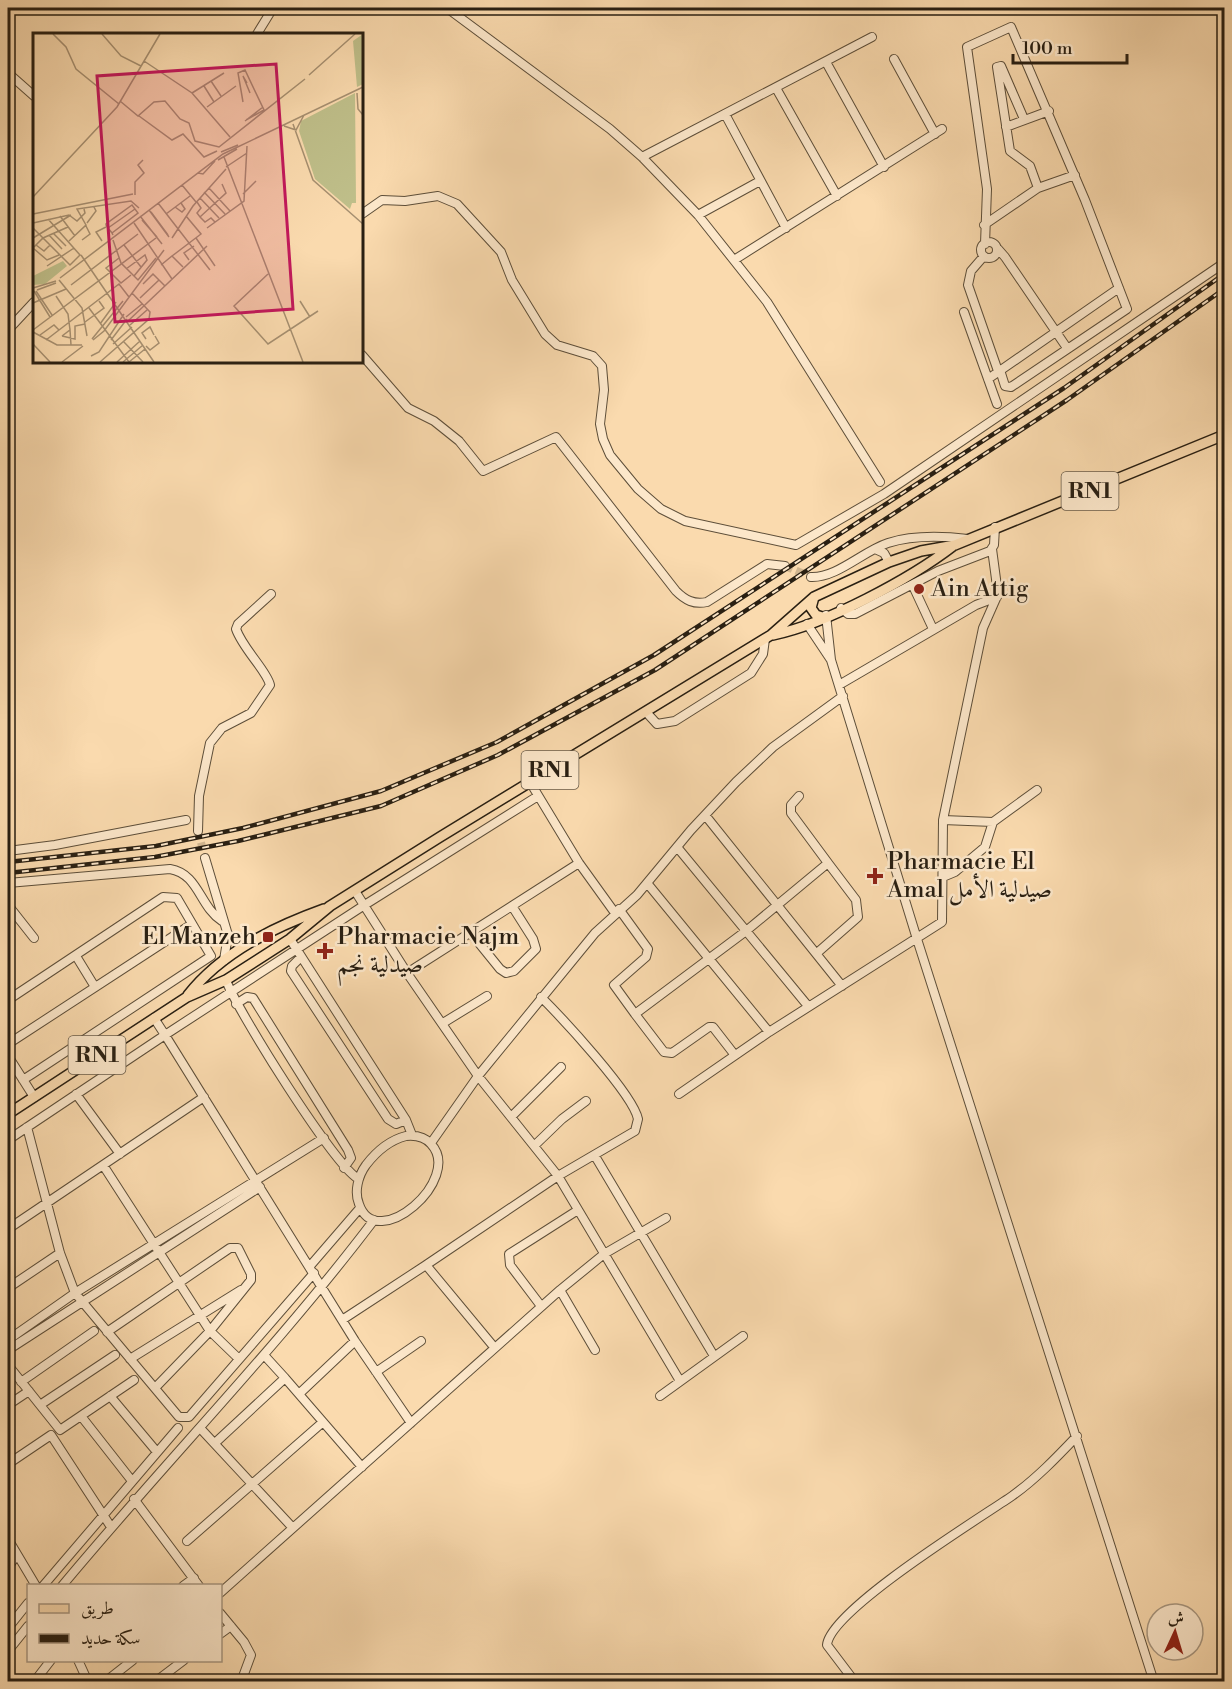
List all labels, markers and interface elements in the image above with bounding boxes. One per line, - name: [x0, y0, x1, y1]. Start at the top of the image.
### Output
- scale bar: [1013, 27, 1127, 65]
- inset map: [33, 33, 363, 363]
- text: 100 m: [1022, 37, 1073, 60]
- road number: RN1: [1062, 472, 1118, 510]
- place label: Ain Attig: [930, 574, 1029, 604]
- marker: Ain Attig: [912, 582, 926, 596]
- road number: RN1: [522, 751, 578, 789]
- place label: Pharmacie El Amal صيدلية الأمل: [886, 847, 1052, 906]
- marker: Pharmacie El Amal صيدلية الأمل: [868, 869, 882, 883]
- place label: El Manzeh: [142, 922, 256, 952]
- place label: Pharmacie Najm صيدلية نجم: [337, 922, 519, 986]
- marker: El Manzeh: [261, 930, 275, 944]
- marker: Pharmacie Najm صيدلية نجم: [318, 944, 332, 958]
- road number: RN1: [68, 1036, 126, 1074]
- legend: [27, 1584, 222, 1662]
- text: طريق: [81, 1597, 114, 1620]
- north arrow: [1145, 1602, 1205, 1662]
- text: ش: [1167, 1608, 1185, 1629]
- text: سكة حديد: [81, 1627, 140, 1650]

